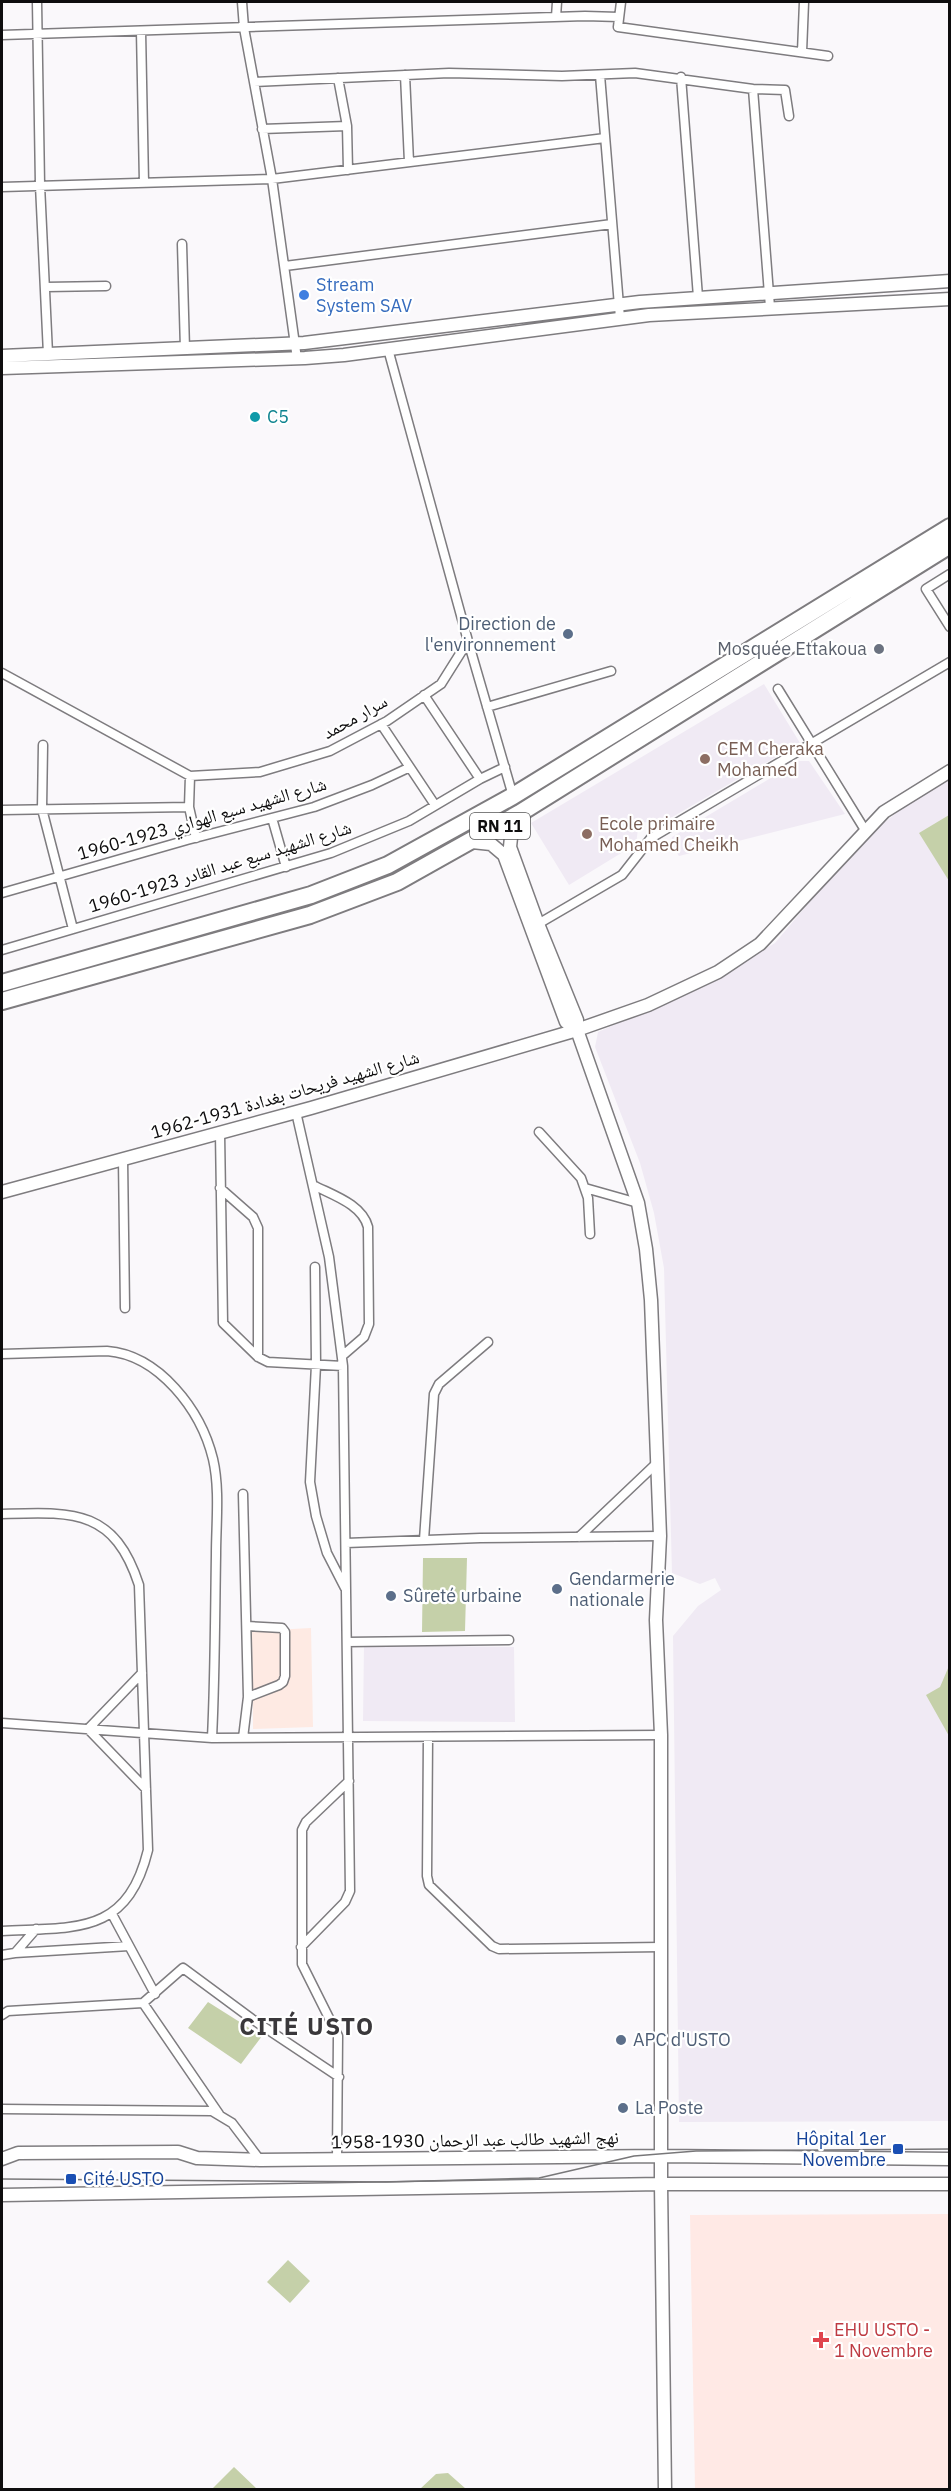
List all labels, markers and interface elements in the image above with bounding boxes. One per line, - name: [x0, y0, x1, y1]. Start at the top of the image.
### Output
- place label: Stream System SAV: [316, 273, 412, 317]
- marker: Stream System SAV: [297, 288, 311, 302]
- place label: C5: [267, 405, 289, 428]
- marker: C5: [248, 410, 262, 424]
- place label: Direction de l'environnement: [425, 612, 556, 656]
- marker: Direction de l'environnement: [561, 627, 575, 641]
- place label: Mosquée Ettakoua: [717, 637, 867, 660]
- marker: Mosquée Ettakoua: [872, 642, 886, 656]
- street label: سرار محمد: [318, 689, 391, 744]
- place label: CEM Cheraka Mohamed: [717, 737, 824, 781]
- marker: CEM Cheraka Mohamed: [698, 752, 712, 766]
- street label: شارع الشهيد سبع الهواري 1923-1960: [75, 772, 330, 869]
- place label: Ecole primaire Mohamed Cheikh: [599, 812, 739, 856]
- road number: RN 11: [470, 813, 530, 839]
- street label: شارع الشهيد سبع عبد القادر 1923-1960: [86, 816, 354, 918]
- marker: Ecole primaire Mohamed Cheikh: [580, 827, 594, 841]
- street label: شارع الشهيد فريحات بغدادة 1931-1962: [148, 1045, 422, 1144]
- place label: Gendarmerie nationale: [569, 1567, 675, 1611]
- marker: Gendarmerie nationale: [550, 1582, 564, 1596]
- place label: Sûreté urbaine: [403, 1584, 522, 1607]
- marker: Sûreté urbaine: [384, 1589, 398, 1603]
- district label: CITÉ USTO: [239, 2010, 375, 2042]
- place label: APC d'USTO: [633, 2028, 731, 2051]
- marker: APC d'USTO: [614, 2033, 628, 2047]
- place label: La Poste: [635, 2096, 703, 2119]
- marker: La Poste: [616, 2101, 630, 2115]
- street label: نهج الشهيد طالب عبد الرحمان 1930-1958: [331, 2125, 619, 2155]
- place label: Hôpital 1er Novembre: [796, 2127, 886, 2171]
- marker: Hôpital 1er Novembre: [891, 2142, 905, 2156]
- place label: Cité USTO: [83, 2167, 164, 2190]
- marker: Cité USTO: [64, 2172, 78, 2186]
- place label: EHU USTO - 1 Novembre: [834, 2318, 933, 2362]
- marker: EHU USTO - 1 Novembre: [812, 2331, 830, 2349]

